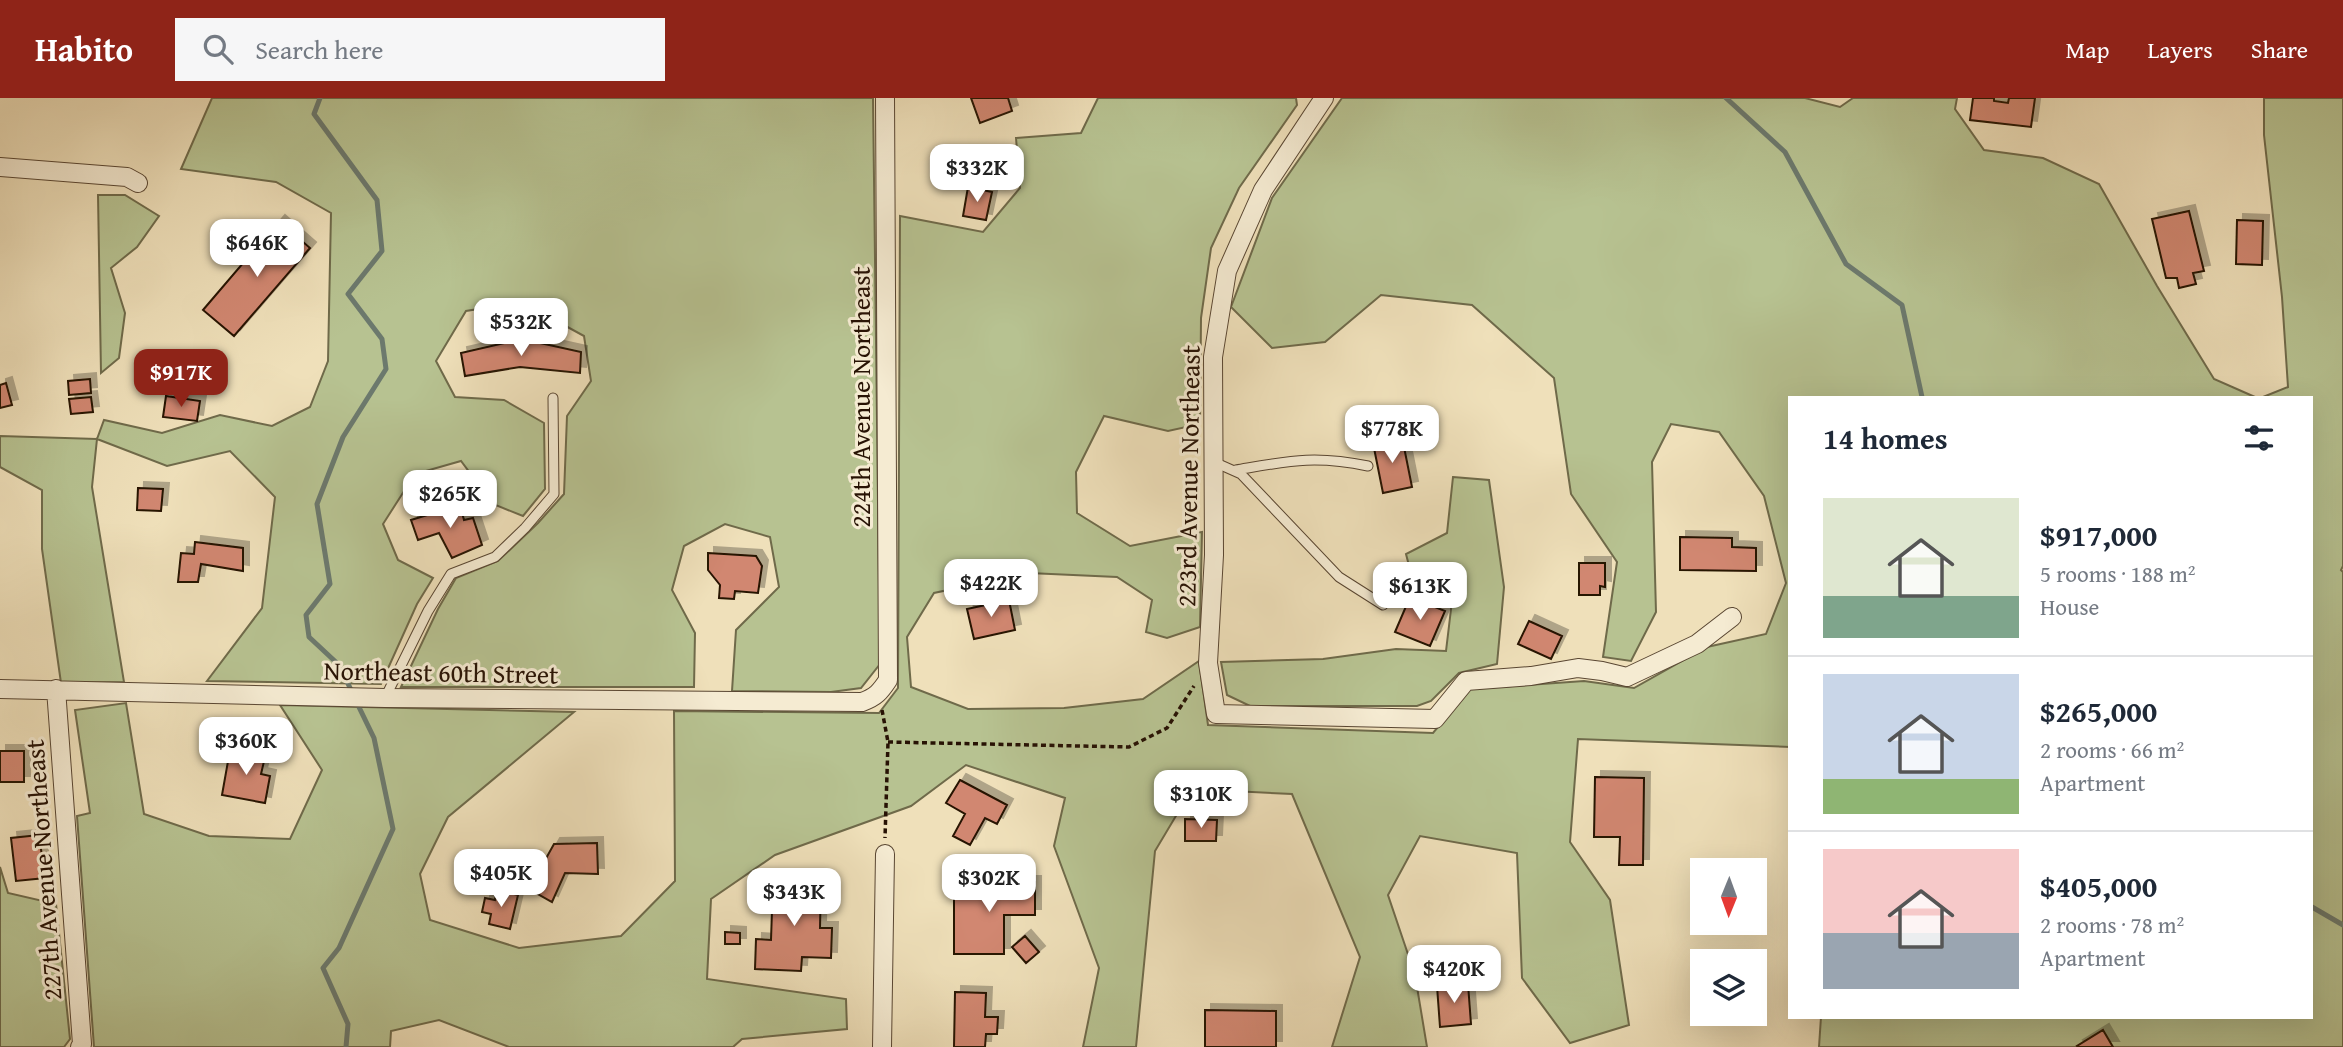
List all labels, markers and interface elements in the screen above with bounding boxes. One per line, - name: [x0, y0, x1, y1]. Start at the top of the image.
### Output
- search box: [175, 18, 665, 81]
- text: Habito: [35, 25, 133, 73]
- icon: search: [199, 30, 237, 68]
- text: Search here: [255, 30, 383, 69]
- text: Map: [2066, 32, 2109, 67]
- text: Layers: [2147, 32, 2213, 67]
- text: Share: [2251, 32, 2308, 67]
- pin: $332K: [928, 144, 1026, 204]
- text: $332K: [946, 150, 1008, 183]
- pin: $646K: [208, 220, 306, 279]
- text: $646K: [226, 225, 288, 258]
- street label: 224th Avenue Northeast: [841, 266, 880, 528]
- pin: $532K: [472, 299, 570, 358]
- text: $532K: [490, 304, 552, 337]
- street label: 223rd Avenue Northeast: [1166, 345, 1210, 607]
- pin: $917K: [132, 350, 230, 409]
- text: $917K: [150, 355, 212, 388]
- pin: $778K: [1343, 406, 1441, 465]
- text: $778K: [1361, 411, 1423, 444]
- text: 14 homes: [1823, 416, 1948, 460]
- icon: filters: [2240, 419, 2278, 457]
- pin: $265K: [401, 470, 499, 530]
- text: $265K: [419, 476, 481, 509]
- text: $917,000: [2040, 513, 2157, 557]
- icon: home: [1879, 526, 1963, 610]
- text: 5 rooms · 188 m²: [2040, 557, 2195, 590]
- pin: $422K: [942, 560, 1040, 619]
- pin: $613K: [1371, 562, 1469, 622]
- text: $422K: [960, 565, 1022, 598]
- text: $613K: [1389, 568, 1451, 601]
- text: House: [2040, 590, 2099, 623]
- street label: Northeast 60th Street: [323, 650, 559, 694]
- text: $265,000: [2040, 689, 2157, 733]
- icon: home: [1879, 702, 1963, 786]
- pin: $360K: [197, 718, 295, 777]
- text: $360K: [215, 723, 277, 756]
- text: 2 rooms · 66 m²: [2040, 733, 2184, 766]
- street label: 227th Avenue Northeast: [14, 738, 72, 1002]
- text: Apartment: [2040, 766, 2145, 799]
- pin: $310K: [1152, 770, 1250, 830]
- text: $310K: [1170, 776, 1232, 809]
- pin: $405K: [452, 850, 550, 909]
- pin: $302K: [940, 854, 1038, 914]
- text: $405K: [470, 855, 532, 888]
- north arrow: [1690, 858, 1768, 934]
- map controls: [1690, 858, 1767, 1026]
- text: $302K: [958, 860, 1020, 893]
- text: $405,000: [2040, 864, 2157, 908]
- pin: $343K: [745, 868, 843, 928]
- text: $343K: [763, 874, 825, 907]
- icon: home: [1879, 877, 1963, 961]
- text: 2 rooms · 78 m²: [2040, 908, 2184, 941]
- text: Apartment: [2040, 941, 2145, 974]
- pin: $420K: [1405, 946, 1503, 1005]
- button: layers: [1690, 949, 1767, 1026]
- text: $420K: [1423, 951, 1485, 984]

